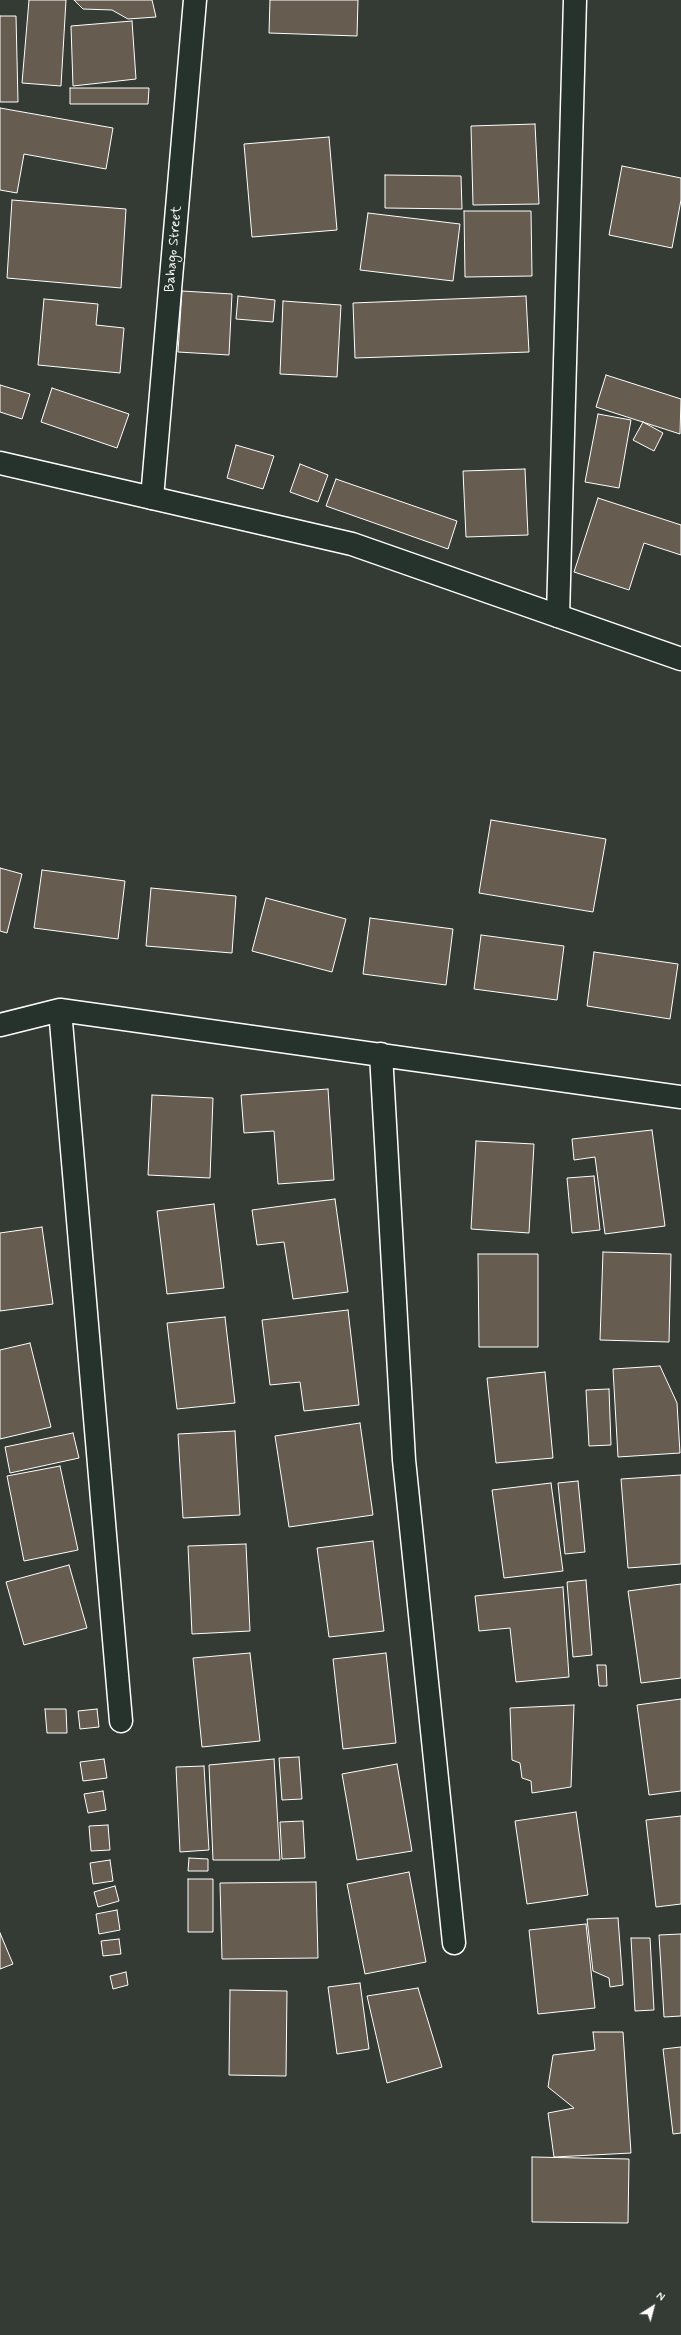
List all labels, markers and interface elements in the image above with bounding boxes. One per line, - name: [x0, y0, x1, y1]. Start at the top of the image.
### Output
- street label: Bahago Street: [162, 205, 186, 293]
- north arrow: [633, 2287, 673, 2327]
- text: N: [653, 2289, 667, 2305]

